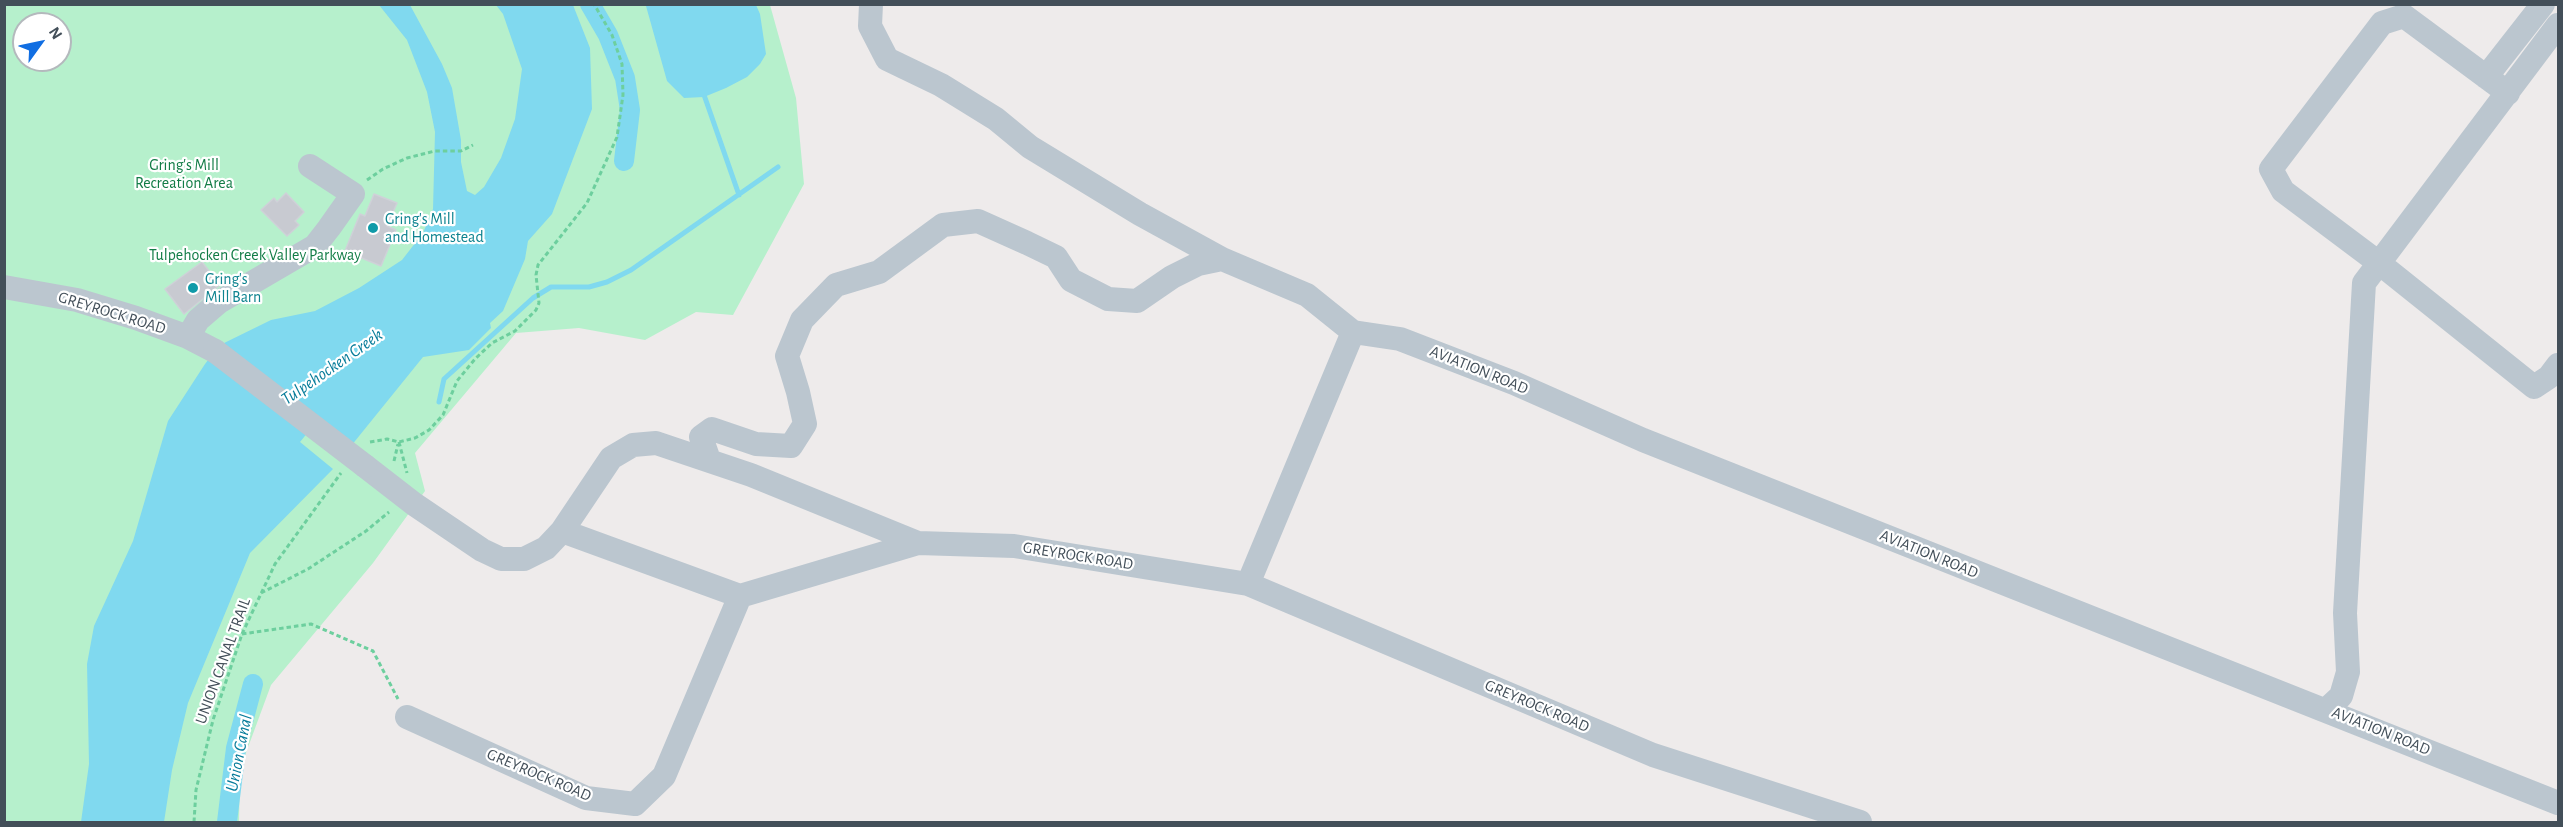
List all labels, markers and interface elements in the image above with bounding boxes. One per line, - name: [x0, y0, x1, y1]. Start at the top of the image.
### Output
- north arrow: [12, 12, 72, 72]
- text: N: [46, 24, 65, 42]
- park label: Gring's Mill Recreation Area: [135, 155, 233, 193]
- place label: Gring's Mill and Homestead: [385, 209, 484, 247]
- marker: Gring's Mill and Homestead: [366, 221, 380, 235]
- park label: Tulpehocken Creek Valley Parkway: [149, 245, 361, 265]
- place label: Gring's Mill Barn: [205, 269, 261, 307]
- marker: Gring's Mill Barn: [186, 281, 200, 295]
- street label: GREYROCK ROAD: [56, 288, 168, 338]
- water label: Tulpehocken Creek: [277, 324, 387, 410]
- street label: AVIATION ROAD: [1427, 342, 1531, 398]
- street label: AVIATION ROAD: [1877, 526, 1981, 582]
- street label: GREYROCK ROAD: [1021, 538, 1135, 574]
- street label: UNION CANAL TRAIL: [191, 595, 255, 727]
- street label: GREYROCK ROAD: [1482, 675, 1592, 737]
- street label: AVIATION ROAD: [2329, 703, 2433, 759]
- water label: Union Canal: [221, 712, 257, 794]
- street label: GREYROCK ROAD: [484, 744, 594, 806]

